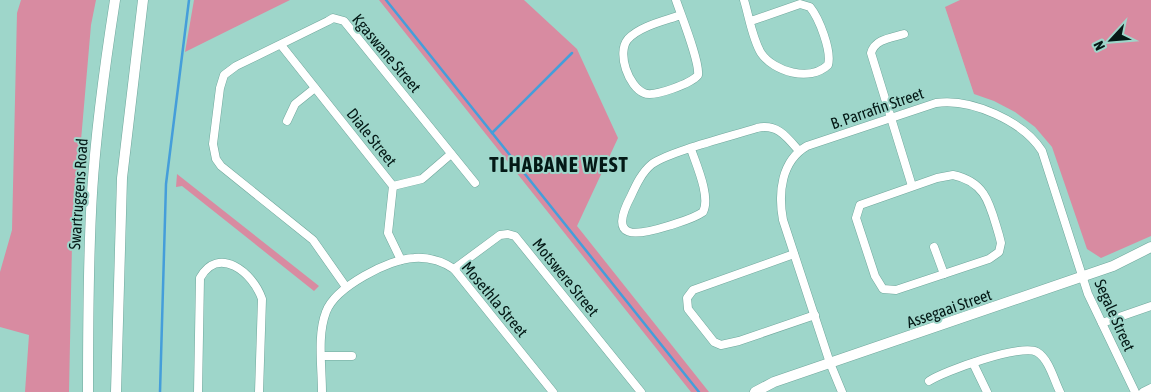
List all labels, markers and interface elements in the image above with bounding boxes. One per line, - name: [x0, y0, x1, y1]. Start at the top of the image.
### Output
- street label: Kgaswane Street: [348, 10, 425, 97]
- north arrow: [1086, 15, 1136, 65]
- text: N: [1090, 38, 1108, 53]
- street label: B. Parrafin Street: [828, 84, 926, 132]
- street label: Diale Street: [343, 105, 401, 170]
- street label: Swartruggens Road: [65, 138, 92, 250]
- district label: TLHABANE WEST: [489, 152, 629, 176]
- street label: Motswere Street: [529, 235, 603, 320]
- street label: Mosethla Street: [458, 258, 532, 341]
- street label: Segale Street: [1090, 276, 1139, 354]
- street label: Assegaai Street: [904, 285, 995, 332]

